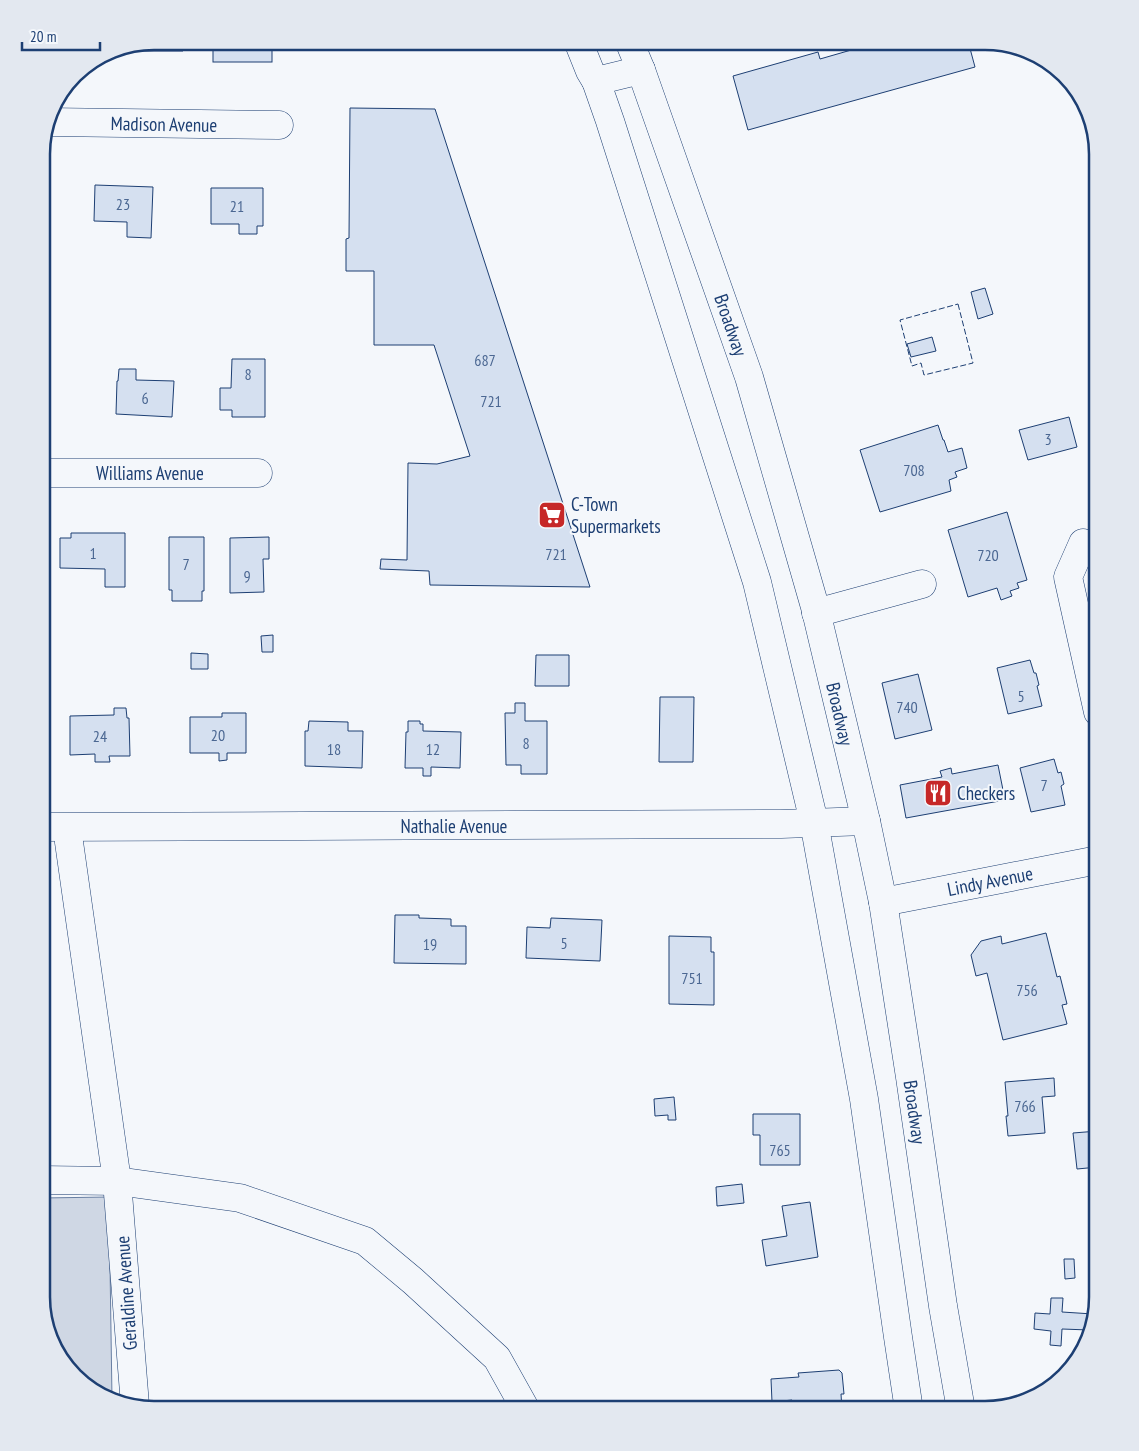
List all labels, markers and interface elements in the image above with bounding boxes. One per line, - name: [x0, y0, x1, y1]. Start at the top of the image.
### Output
- scale bar: [22, 20, 100, 52]
- text: 20 m: [30, 27, 56, 46]
- street label: Madison Avenue: [111, 111, 218, 137]
- house number: 23: [116, 194, 130, 214]
- house number: 21: [230, 196, 244, 216]
- street label: Broadway: [709, 291, 753, 360]
- house number: 687: [474, 350, 496, 370]
- house number: 8: [244, 364, 252, 384]
- house number: 6: [141, 388, 149, 408]
- house number: 721: [480, 391, 502, 411]
- house number: 3: [1044, 429, 1052, 449]
- house number: 708: [903, 460, 925, 480]
- street label: Williams Avenue: [96, 461, 204, 485]
- place label: C‑Town Supermarkets: [571, 492, 661, 538]
- supermarket icon: C‑Town Supermarkets: [537, 500, 567, 530]
- house number: 1: [89, 543, 97, 563]
- house number: 721: [545, 544, 567, 564]
- house number: 720: [977, 545, 999, 565]
- house number: 7: [182, 554, 190, 574]
- house number: 9: [243, 566, 251, 586]
- street label: Broadway: [821, 680, 859, 749]
- house number: 5: [1017, 686, 1025, 706]
- house number: 740: [896, 697, 918, 717]
- house number: 20: [211, 725, 225, 745]
- house number: 24: [93, 726, 107, 746]
- house number: 8: [522, 733, 530, 753]
- house number: 18: [327, 739, 341, 759]
- house number: 12: [426, 739, 440, 759]
- house number: 7: [1040, 775, 1048, 795]
- restaurant icon: Checkers: [923, 778, 953, 808]
- place label: Checkers: [957, 781, 1015, 805]
- street label: Nathalie Avenue: [401, 814, 508, 838]
- street label: Lindy Avenue: [945, 861, 1035, 901]
- house number: 5: [560, 933, 568, 953]
- house number: 19: [423, 934, 437, 954]
- house number: 751: [681, 968, 703, 988]
- house number: 756: [1016, 980, 1038, 1000]
- street label: Broadway: [899, 1079, 931, 1146]
- house number: 766: [1014, 1096, 1036, 1116]
- house number: 765: [769, 1140, 791, 1160]
- street label: Geraldine Avenue: [110, 1235, 142, 1351]

